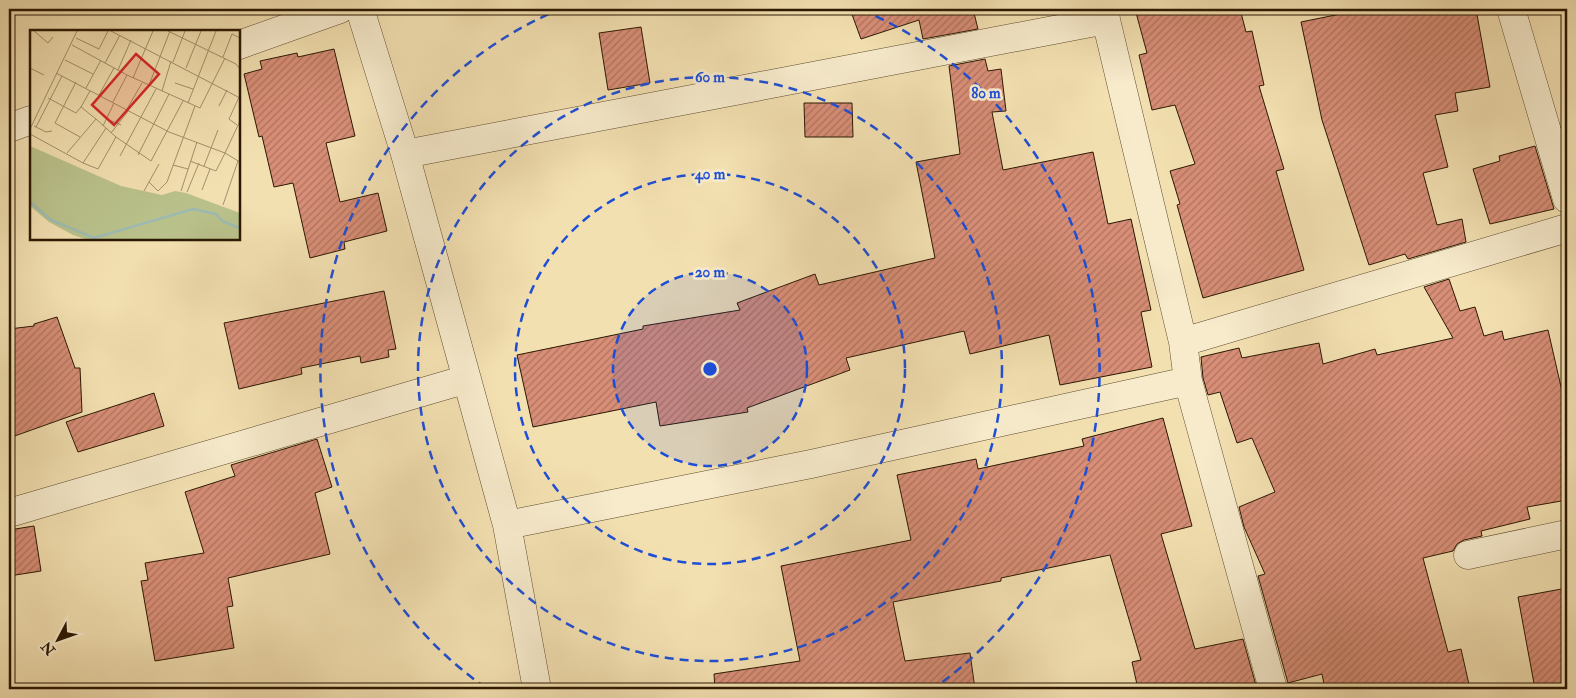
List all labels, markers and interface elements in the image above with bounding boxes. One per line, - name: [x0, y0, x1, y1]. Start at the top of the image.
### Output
- inset map: [30, 30, 240, 240]
- text: 60 m: [695, 68, 725, 87]
- text: 80 m: [971, 84, 1001, 103]
- text: 40 m: [694, 165, 726, 184]
- text: 20 m: [695, 263, 725, 282]
- centre of rings: [701, 360, 719, 378]
- north arrow: [32, 616, 82, 666]
- text: N: [38, 638, 60, 659]

